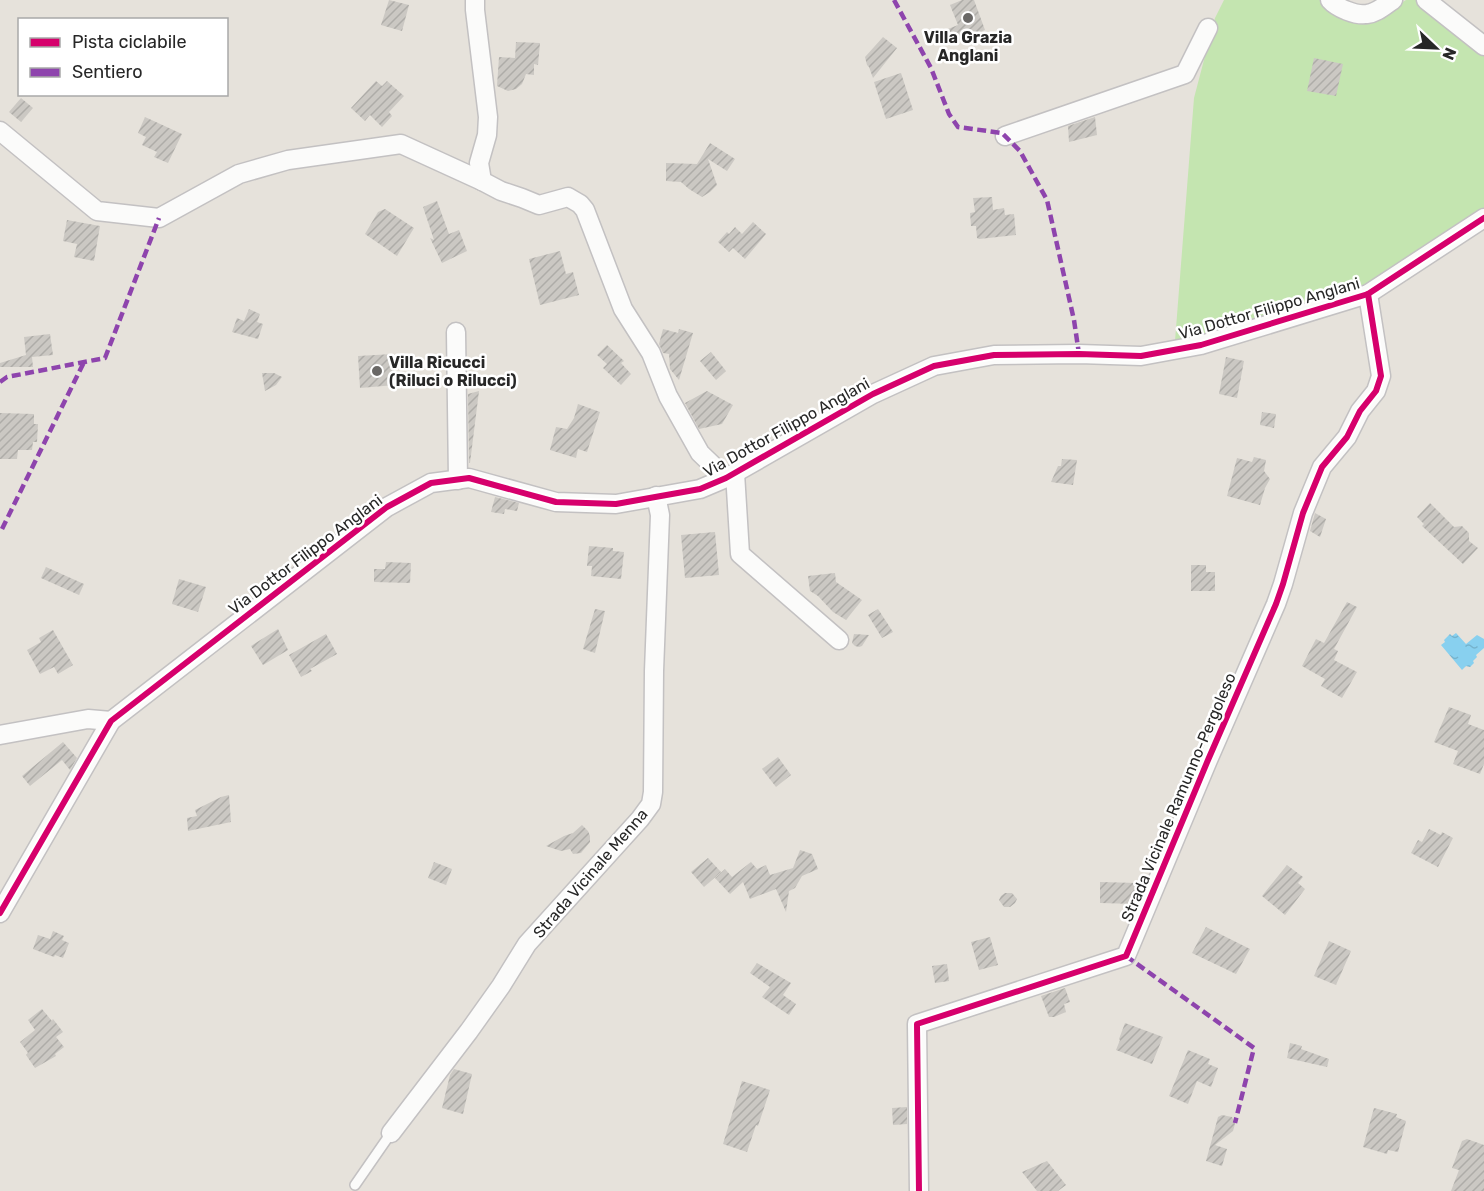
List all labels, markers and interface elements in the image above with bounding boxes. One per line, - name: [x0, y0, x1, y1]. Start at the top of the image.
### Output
- marker: Villa Grazia Anglani: [961, 11, 975, 25]
- legend: [18, 18, 228, 96]
- north arrow: [1406, 18, 1466, 78]
- place label: Villa Grazia Anglani: [924, 28, 1012, 65]
- text: Pista ciclabile: [72, 31, 187, 53]
- text: N: [1438, 45, 1460, 63]
- text: Sentiero: [72, 61, 143, 83]
- street label: Via Dottor Filippo Anglani: [1176, 274, 1362, 343]
- place label: Villa Ricucci (Riluci o Rilucci): [389, 353, 517, 390]
- marker: Villa Ricucci (Riluci o Rilucci): [370, 364, 384, 378]
- street label: Via Dottor Filippo Anglani: [700, 374, 873, 481]
- street label: Via Dottor Filippo Anglani: [225, 490, 386, 618]
- street label: Strada Vicinale Ramunno-Pergoleso: [1117, 670, 1240, 924]
- street label: Strada Vicinale Menna: [529, 805, 652, 942]

